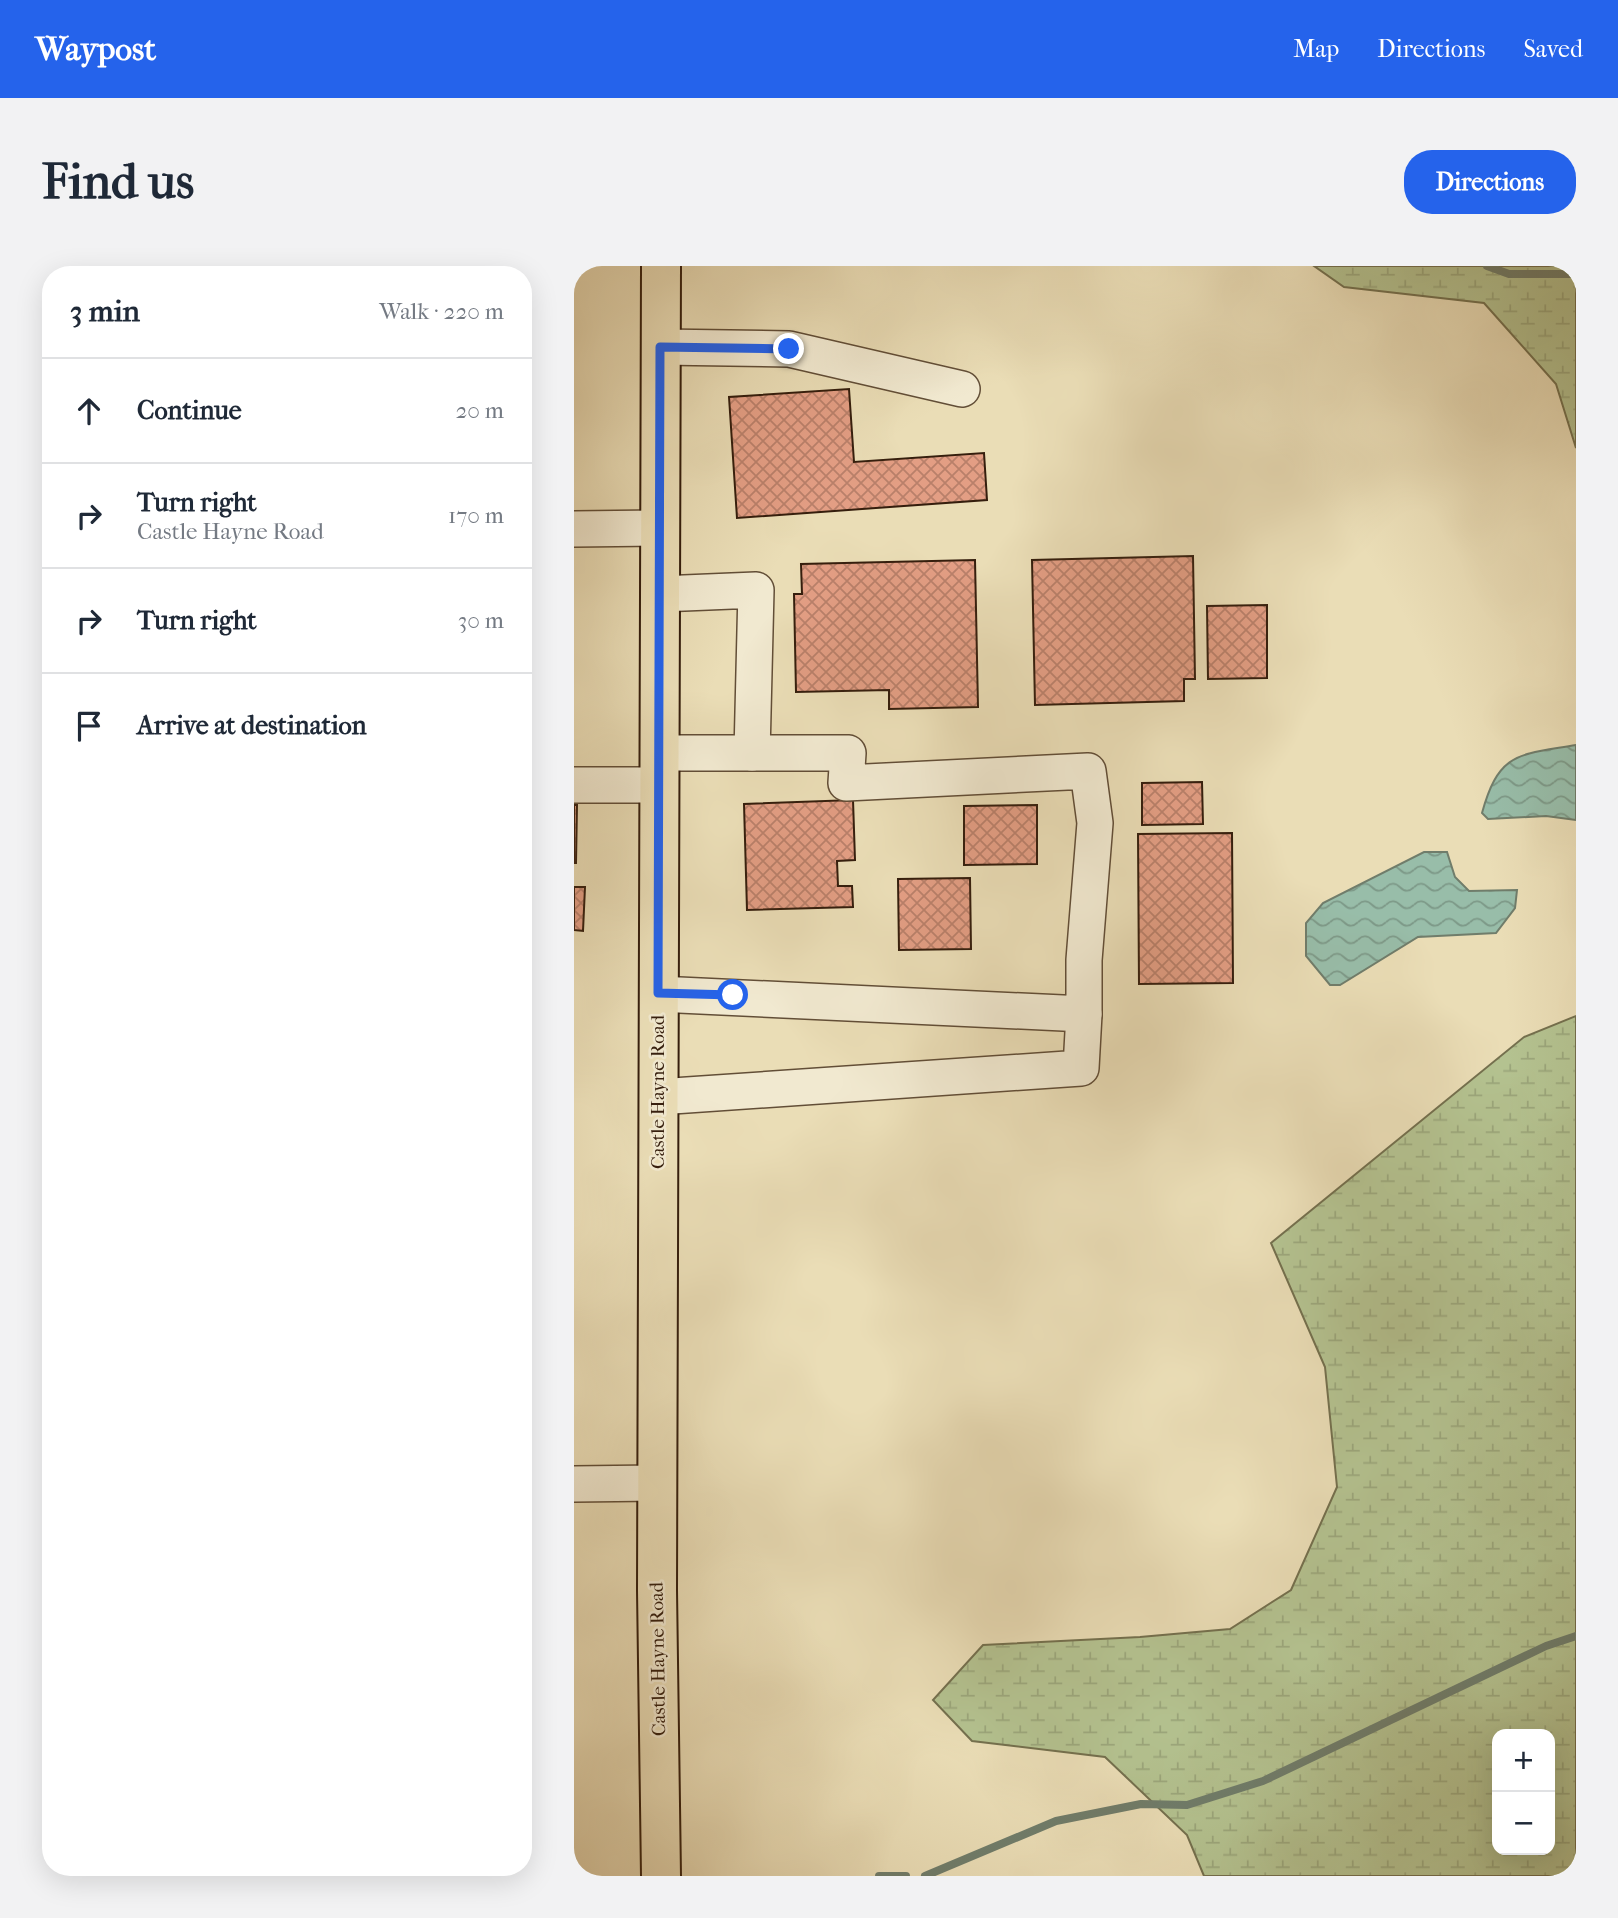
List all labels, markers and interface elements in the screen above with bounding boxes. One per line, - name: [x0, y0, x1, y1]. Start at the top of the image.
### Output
- text: Waypost: [35, 30, 156, 69]
- text: Map: [1293, 35, 1339, 63]
- text: Directions: [1377, 35, 1485, 63]
- text: Saved: [1523, 35, 1583, 63]
- button: Directions: [1404, 150, 1576, 214]
- text: Find us: [42, 153, 194, 211]
- text: 3 min: [70, 294, 140, 329]
- text: Walk · 220 m: [379, 298, 504, 325]
- route end: [773, 333, 804, 364]
- icon: ahead: [70, 392, 108, 430]
- text: Continue: [137, 395, 242, 426]
- text: 20 m: [455, 397, 504, 424]
- text: Turn right: [137, 487, 257, 518]
- icon: right: [70, 497, 108, 535]
- text: 170 m: [448, 502, 504, 529]
- text: Castle Hayne Road: [137, 518, 324, 545]
- icon: right: [70, 602, 108, 640]
- text: Turn right: [137, 605, 257, 636]
- text: 30 m: [458, 607, 504, 634]
- icon: arrive: [70, 707, 108, 745]
- text: Arrive at destination: [137, 710, 367, 741]
- route start: [717, 979, 748, 1010]
- street label: Castle Hayne Road: [647, 1014, 669, 1169]
- street label: Castle Hayne Road: [646, 1581, 670, 1736]
- map controls: [1492, 1729, 1555, 1855]
- button: +: [1492, 1729, 1555, 1792]
- button: −: [1492, 1792, 1555, 1855]

